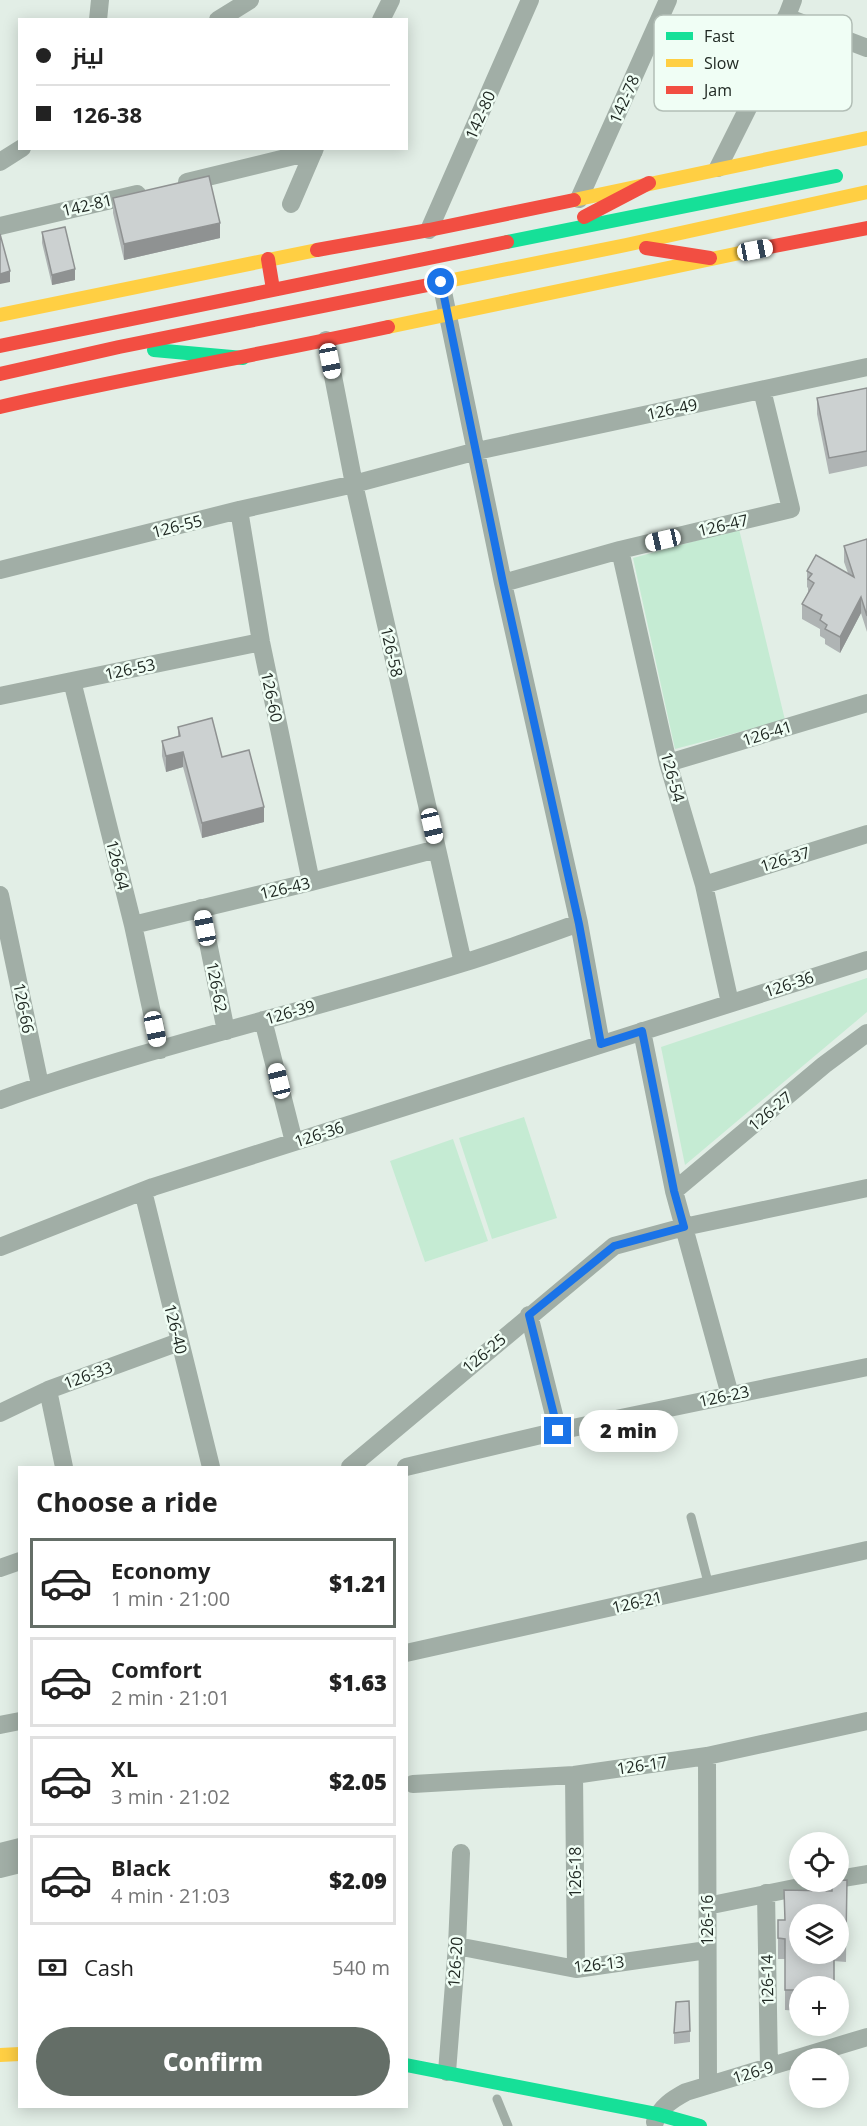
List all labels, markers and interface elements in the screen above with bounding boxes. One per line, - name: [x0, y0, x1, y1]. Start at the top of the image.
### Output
- legend: [654, 15, 852, 111]
- text: Fast: [704, 25, 735, 47]
- text: لينز: [72, 40, 104, 70]
- text: Slow: [704, 52, 739, 74]
- street label: 142-78: [604, 71, 644, 127]
- text: Jam: [702, 79, 732, 101]
- street label: 142-80: [460, 87, 500, 143]
- text: 126-38: [72, 99, 142, 129]
- street label: 142-81: [60, 189, 114, 221]
- car: [736, 238, 774, 262]
- route start: [427, 268, 454, 295]
- car: [318, 342, 342, 380]
- street label: 126-49: [645, 393, 699, 425]
- street label: 126-55: [150, 509, 204, 543]
- street label: 126-47: [696, 509, 750, 541]
- car: [643, 527, 683, 553]
- street label: 126-58: [376, 625, 408, 679]
- street label: 126-53: [103, 653, 157, 685]
- street label: 126-60: [256, 670, 288, 724]
- street label: 126-41: [739, 715, 795, 751]
- street label: 126-54: [656, 750, 690, 804]
- car: [419, 806, 445, 846]
- street label: 126-64: [101, 838, 135, 892]
- street label: 126-37: [757, 841, 813, 877]
- street label: 126-43: [258, 872, 312, 904]
- car: [193, 909, 217, 947]
- street label: 126-62: [201, 960, 233, 1014]
- street label: 126-36: [761, 966, 817, 1002]
- street label: 126-66: [8, 981, 40, 1035]
- street label: 126-39: [263, 994, 317, 1030]
- car: [142, 1010, 168, 1048]
- car: [266, 1061, 292, 1101]
- street label: 126-27: [743, 1086, 797, 1136]
- street label: 126-36: [291, 1116, 347, 1152]
- street label: 126-40: [159, 1302, 193, 1356]
- street label: 126-25: [457, 1328, 511, 1378]
- street label: 126-33: [60, 1356, 116, 1394]
- street label: 126-23: [697, 1380, 751, 1412]
- callout: 2 min: [579, 1410, 678, 1452]
- route end: [544, 1417, 571, 1444]
- text: 2 min: [600, 1417, 657, 1444]
- text: Choose a ride: [36, 1483, 218, 1520]
- text: Economy: [111, 1555, 210, 1585]
- icon: car: [39, 1556, 93, 1610]
- text: $1.21: [329, 1568, 387, 1598]
- text: 1 min · 21:00: [111, 1585, 230, 1612]
- street label: 126-21: [610, 1586, 664, 1618]
- text: Comfort: [111, 1654, 202, 1684]
- icon: car: [39, 1655, 93, 1709]
- text: $1.63: [329, 1667, 387, 1697]
- text: 2 min · 21:01: [111, 1684, 230, 1711]
- street label: 126-17: [615, 1751, 669, 1779]
- text: XL: [111, 1753, 138, 1783]
- icon: car: [39, 1754, 93, 1808]
- text: $2.05: [329, 1766, 387, 1796]
- text: 3 min · 21:02: [111, 1783, 230, 1810]
- map controls: [789, 1832, 849, 2108]
- button: locate: [789, 1832, 849, 1892]
- street label: 126-18: [564, 1847, 586, 1897]
- text: Black: [111, 1852, 171, 1882]
- icon: car: [39, 1853, 93, 1907]
- text: $2.09: [329, 1865, 387, 1895]
- text: 4 min · 21:03: [111, 1882, 230, 1909]
- street label: 126-16: [696, 1895, 718, 1945]
- button: layers: [789, 1904, 849, 1964]
- street label: 126-20: [442, 1936, 468, 1988]
- street label: 126-13: [573, 1950, 625, 1978]
- icon: cash: [36, 1951, 69, 1984]
- text: Cash: [84, 1952, 134, 1982]
- text: 540 m: [332, 1954, 390, 1981]
- street label: 126-14: [756, 1954, 778, 2006]
- button: +: [789, 1976, 849, 2036]
- button: Confirm: [36, 2027, 390, 2096]
- button: −: [789, 2048, 849, 2108]
- street label: 126-9: [730, 2055, 776, 2089]

